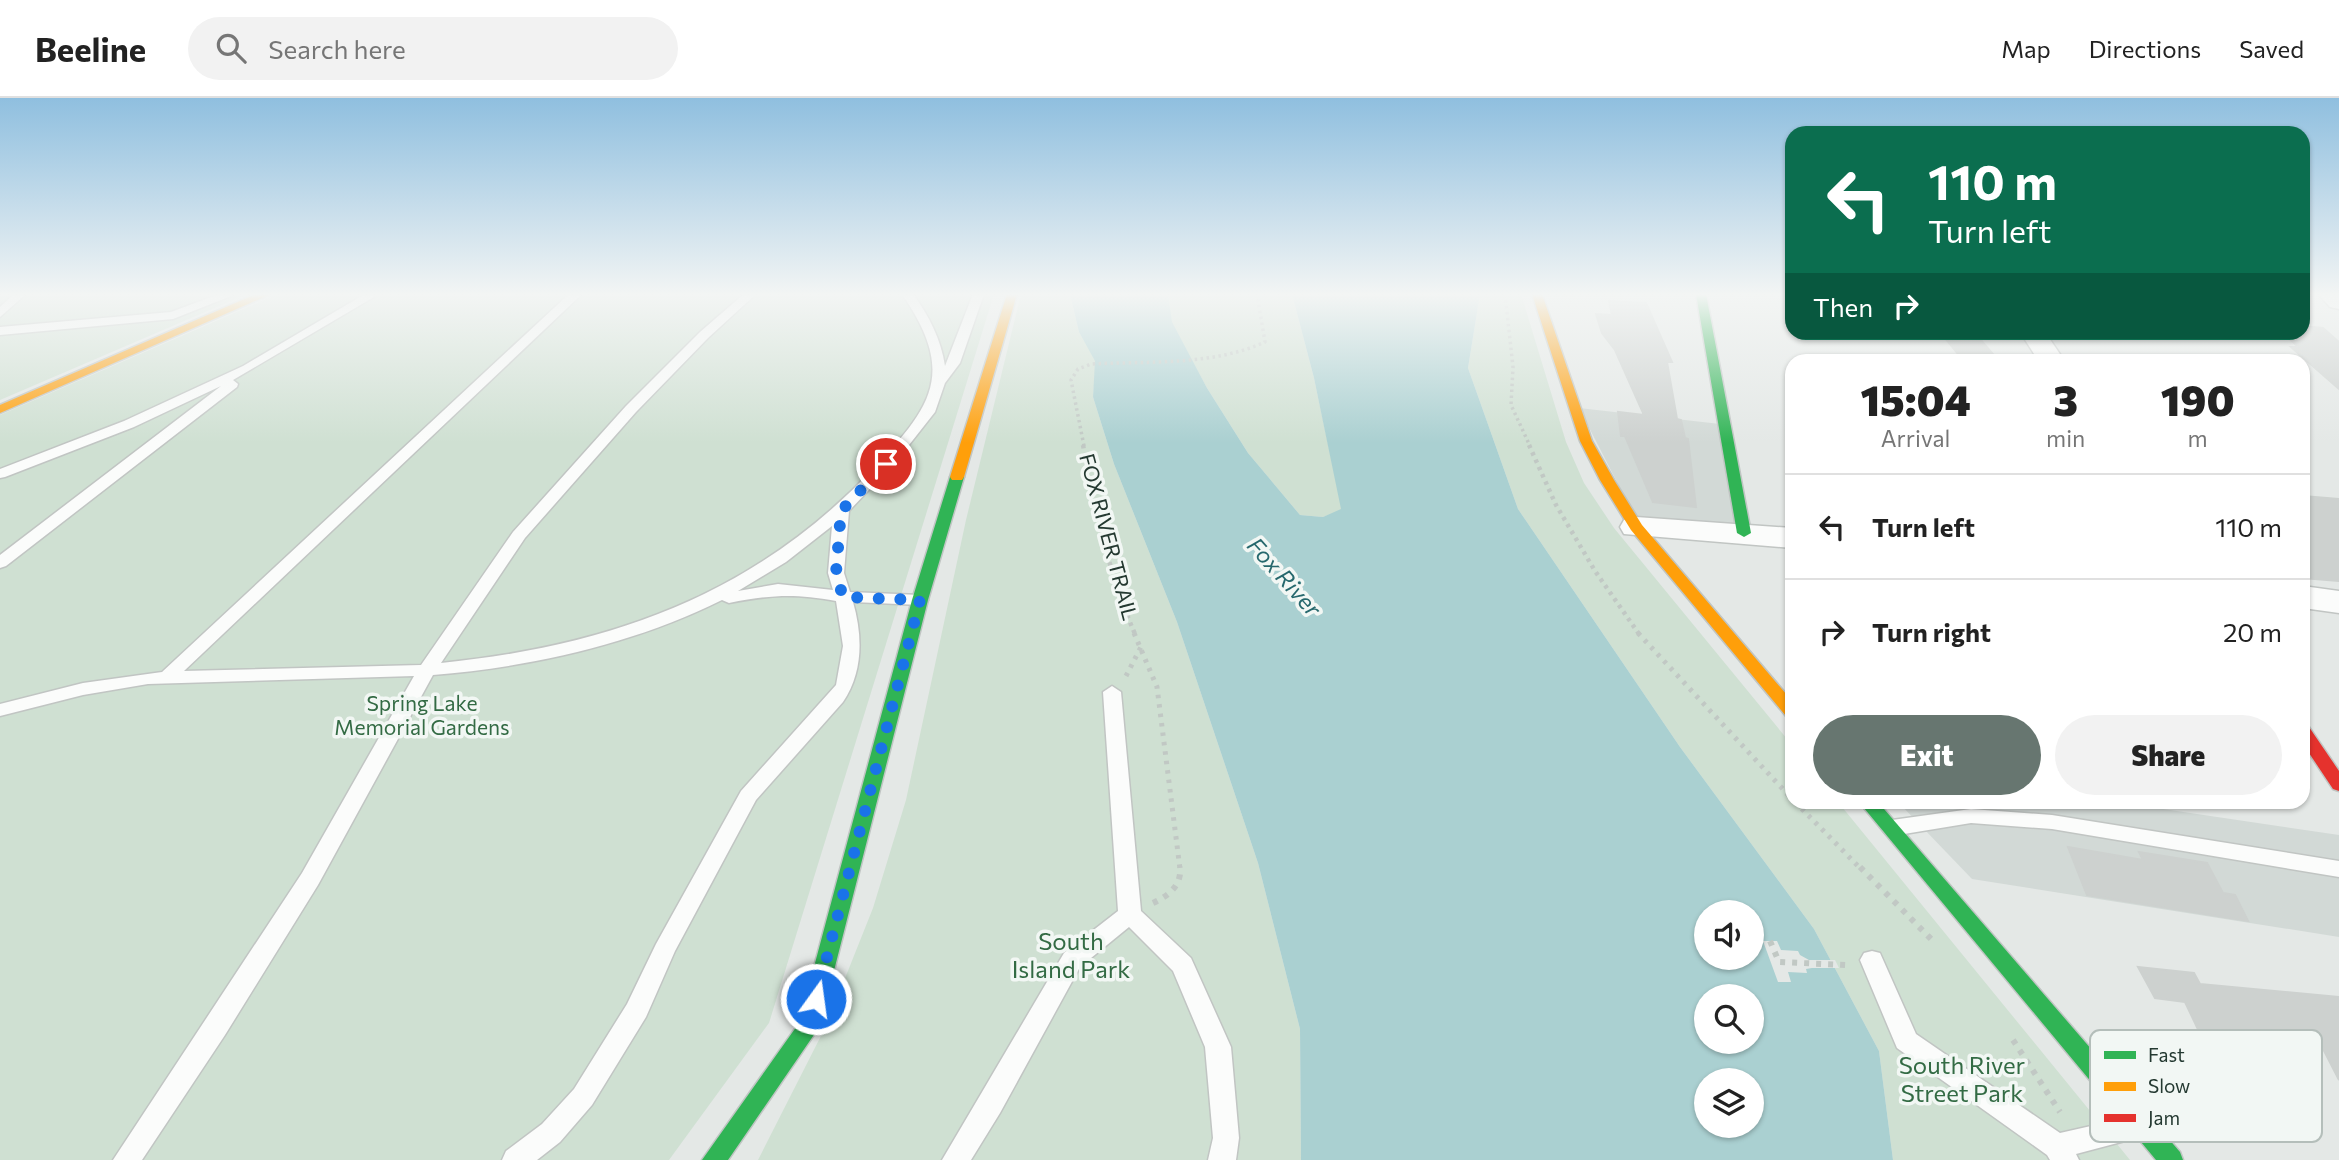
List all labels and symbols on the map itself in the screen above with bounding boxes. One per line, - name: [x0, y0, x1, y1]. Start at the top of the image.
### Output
- pin: [856, 434, 916, 494]
- street label: FOX RIVER TRAIL: [1075, 451, 1144, 623]
- water label: Fox River: [1242, 531, 1328, 622]
- park label: Spring Lake Memorial Gardens: [334, 690, 510, 739]
- park label: South Island Park: [1012, 926, 1130, 983]
- position arrow: [779, 962, 853, 1036]
- legend: [2090, 1030, 2322, 1142]
- text: Fast: [2148, 1043, 2185, 1066]
- park label: South River Street Park: [1899, 1050, 2026, 1107]
- text: Slow: [2148, 1074, 2190, 1097]
- text: Jam: [2148, 1106, 2180, 1129]

